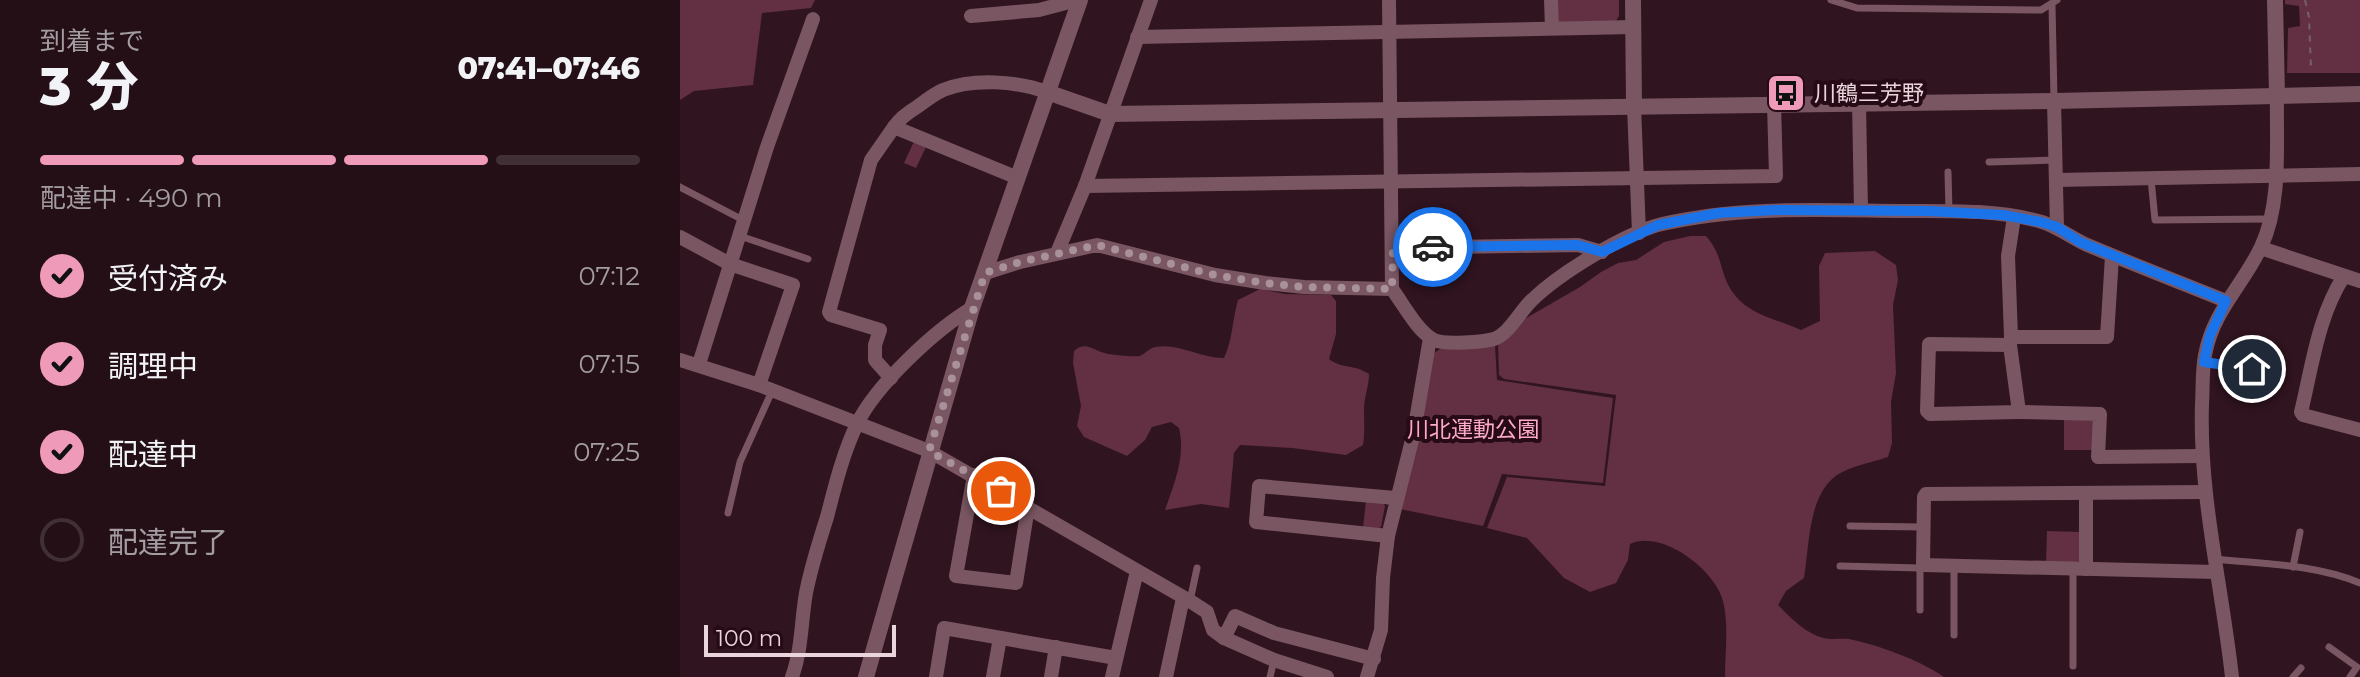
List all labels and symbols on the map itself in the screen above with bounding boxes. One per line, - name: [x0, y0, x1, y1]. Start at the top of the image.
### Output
- bus stop icon: 川鶴三芳野: [1765, 72, 1807, 114]
- place label: 川鶴三芳野: [1814, 80, 1924, 107]
- courier: [1393, 207, 1473, 287]
- pin: [2218, 335, 2286, 403]
- park label: 川北運動公園: [1407, 416, 1539, 443]
- pin: [967, 457, 1035, 525]
- scale bar: [704, 621, 896, 657]

